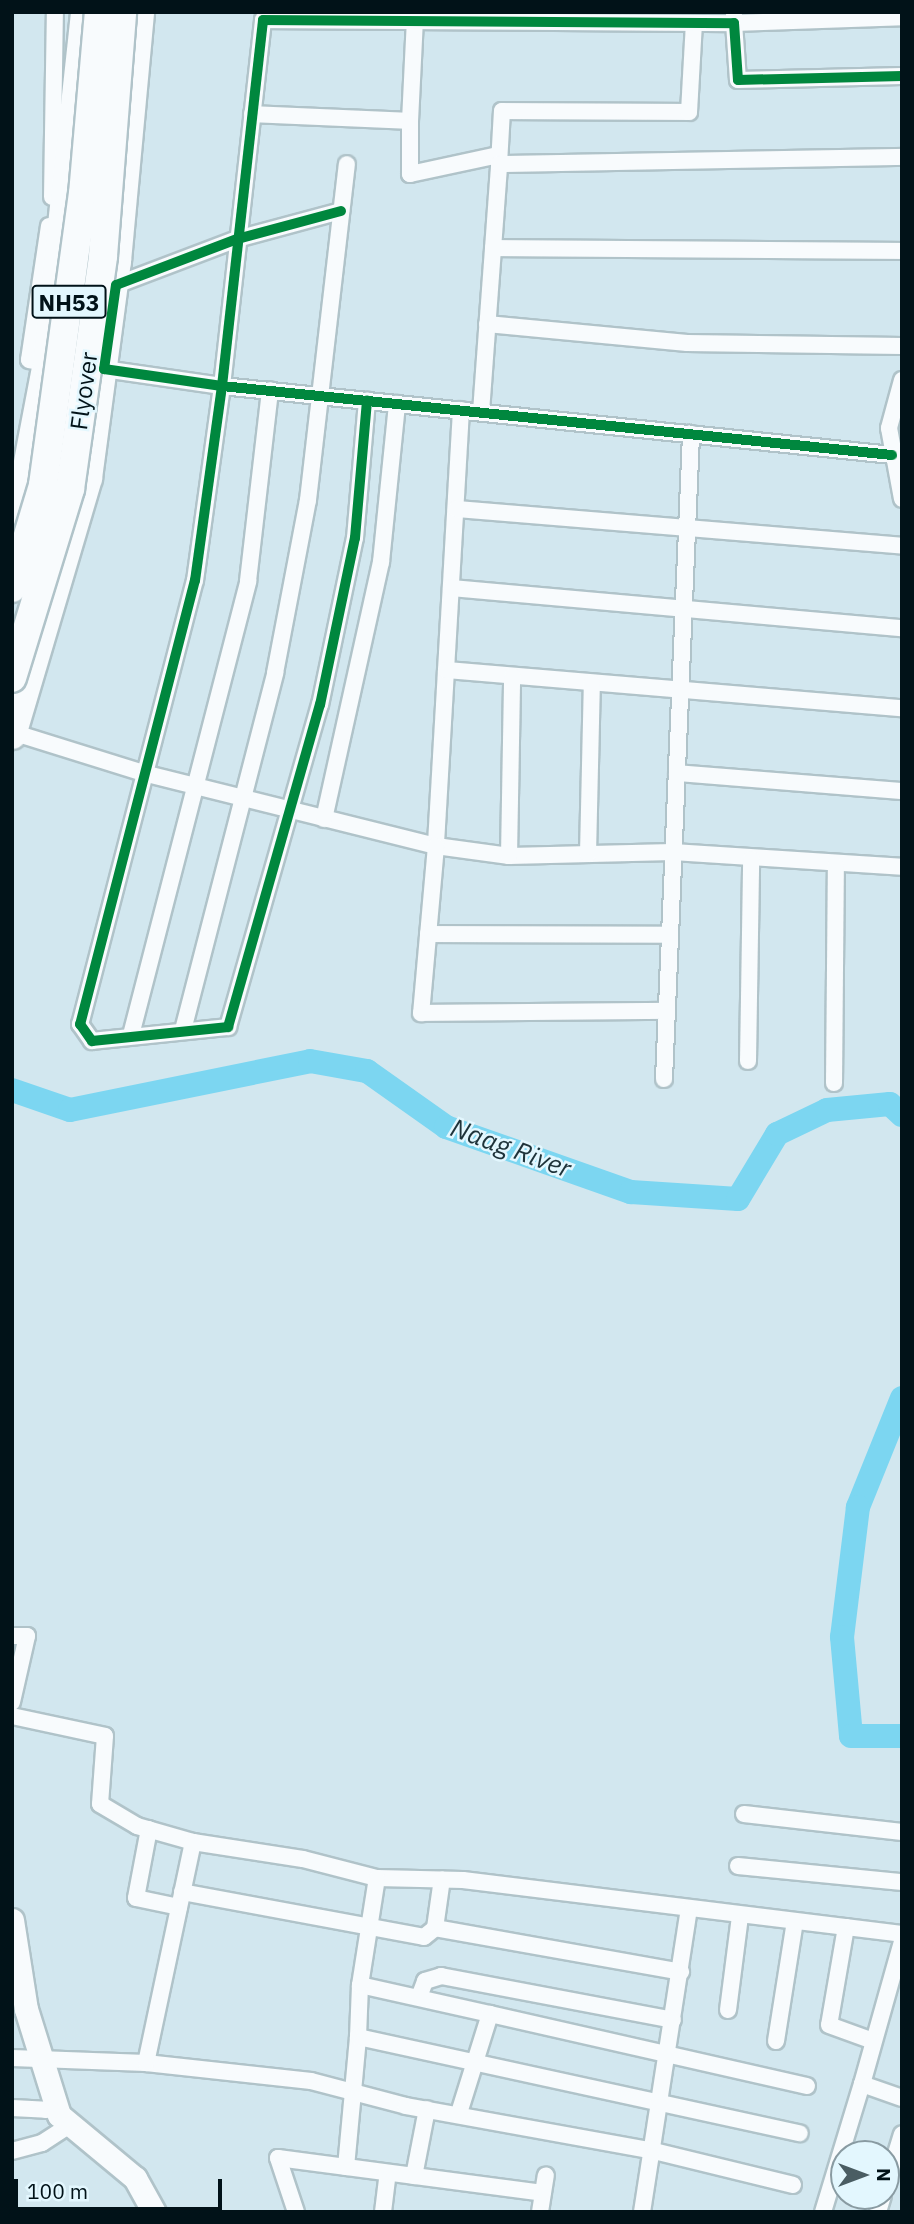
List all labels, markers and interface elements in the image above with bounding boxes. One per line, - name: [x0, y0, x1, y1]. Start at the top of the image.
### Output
- road number: NH53: [31, 282, 108, 322]
- street label: Flyover: [64, 350, 104, 432]
- water label: Naag River: [447, 1112, 575, 1184]
- north arrow: [830, 2140, 900, 2210]
- scale bar: [18, 2164, 226, 2208]
- text: N: [872, 2168, 896, 2182]
- text: 100 m: [27, 2177, 88, 2205]

